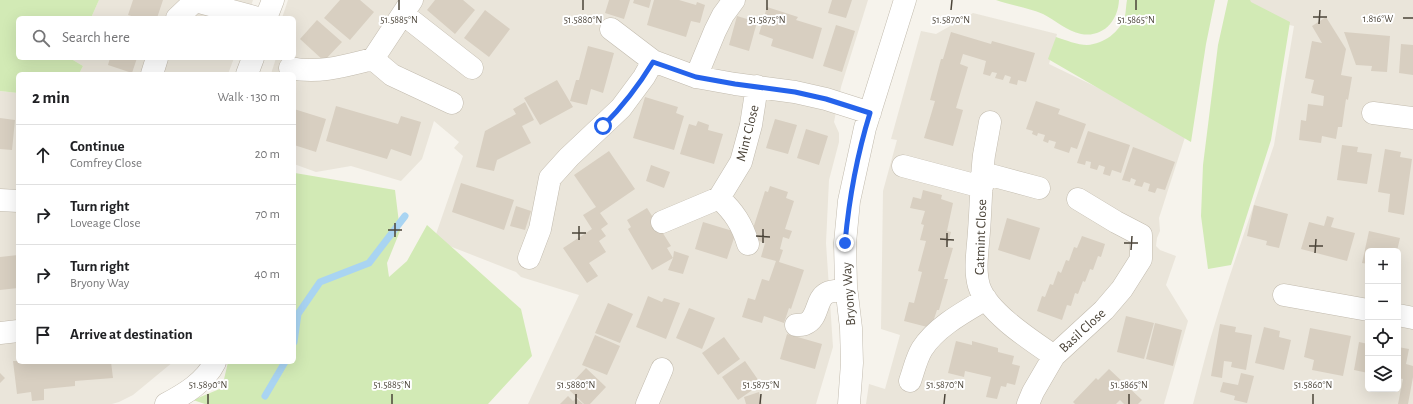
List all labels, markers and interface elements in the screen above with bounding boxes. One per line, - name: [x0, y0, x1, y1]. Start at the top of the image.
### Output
- text: 1.816°W: [1363, 14, 1393, 24]
- text: 51.5885°N: [380, 15, 418, 25]
- text: 51.5880°N: [564, 15, 602, 25]
- text: 51.5875°N: [749, 15, 785, 25]
- text: 51.5870°N: [932, 15, 970, 25]
- text: 51.5865°N: [1117, 15, 1155, 25]
- search box: [16, 16, 296, 60]
- icon: search: [30, 27, 52, 49]
- text: Search here: [62, 30, 130, 45]
- text: 2 min: [32, 89, 70, 106]
- text: Walk · 130 m: [217, 91, 280, 104]
- street label: Mint Close: [734, 104, 762, 163]
- route start: [594, 117, 612, 135]
- text: Continue: [70, 139, 125, 154]
- icon: ahead: [32, 144, 54, 166]
- text: 20 m: [255, 148, 280, 161]
- text: Comfrey Close: [70, 157, 142, 170]
- text: Turn right: [70, 199, 129, 214]
- street label: Catmint Close: [973, 199, 989, 275]
- icon: right: [32, 204, 54, 226]
- text: 70 m: [255, 208, 280, 221]
- text: Loveage Close: [70, 217, 140, 230]
- route end: [836, 234, 854, 252]
- map controls: [1365, 248, 1401, 392]
- button: +: [1365, 248, 1401, 284]
- text: Turn right: [70, 259, 129, 274]
- street label: Bryony Way: [840, 262, 858, 326]
- icon: right: [32, 264, 54, 286]
- text: 40 m: [254, 268, 280, 281]
- text: Bryony Way: [70, 277, 129, 290]
- button: −: [1365, 284, 1401, 320]
- street label: Basil Close: [1057, 306, 1109, 355]
- button: locate: [1365, 320, 1401, 356]
- icon: arrive: [32, 324, 54, 346]
- text: Arrive at destination: [70, 327, 193, 342]
- button: layers: [1365, 356, 1401, 392]
- text: 51.5890°N: [189, 380, 227, 390]
- text: 51.5885°N: [373, 380, 411, 390]
- text: 51.5880°N: [557, 380, 595, 390]
- text: 51.5875°N: [743, 380, 779, 390]
- text: 51.5870°N: [926, 380, 964, 390]
- text: 51.5865°N: [1110, 380, 1148, 390]
- text: 51.5860°N: [1294, 380, 1332, 390]

